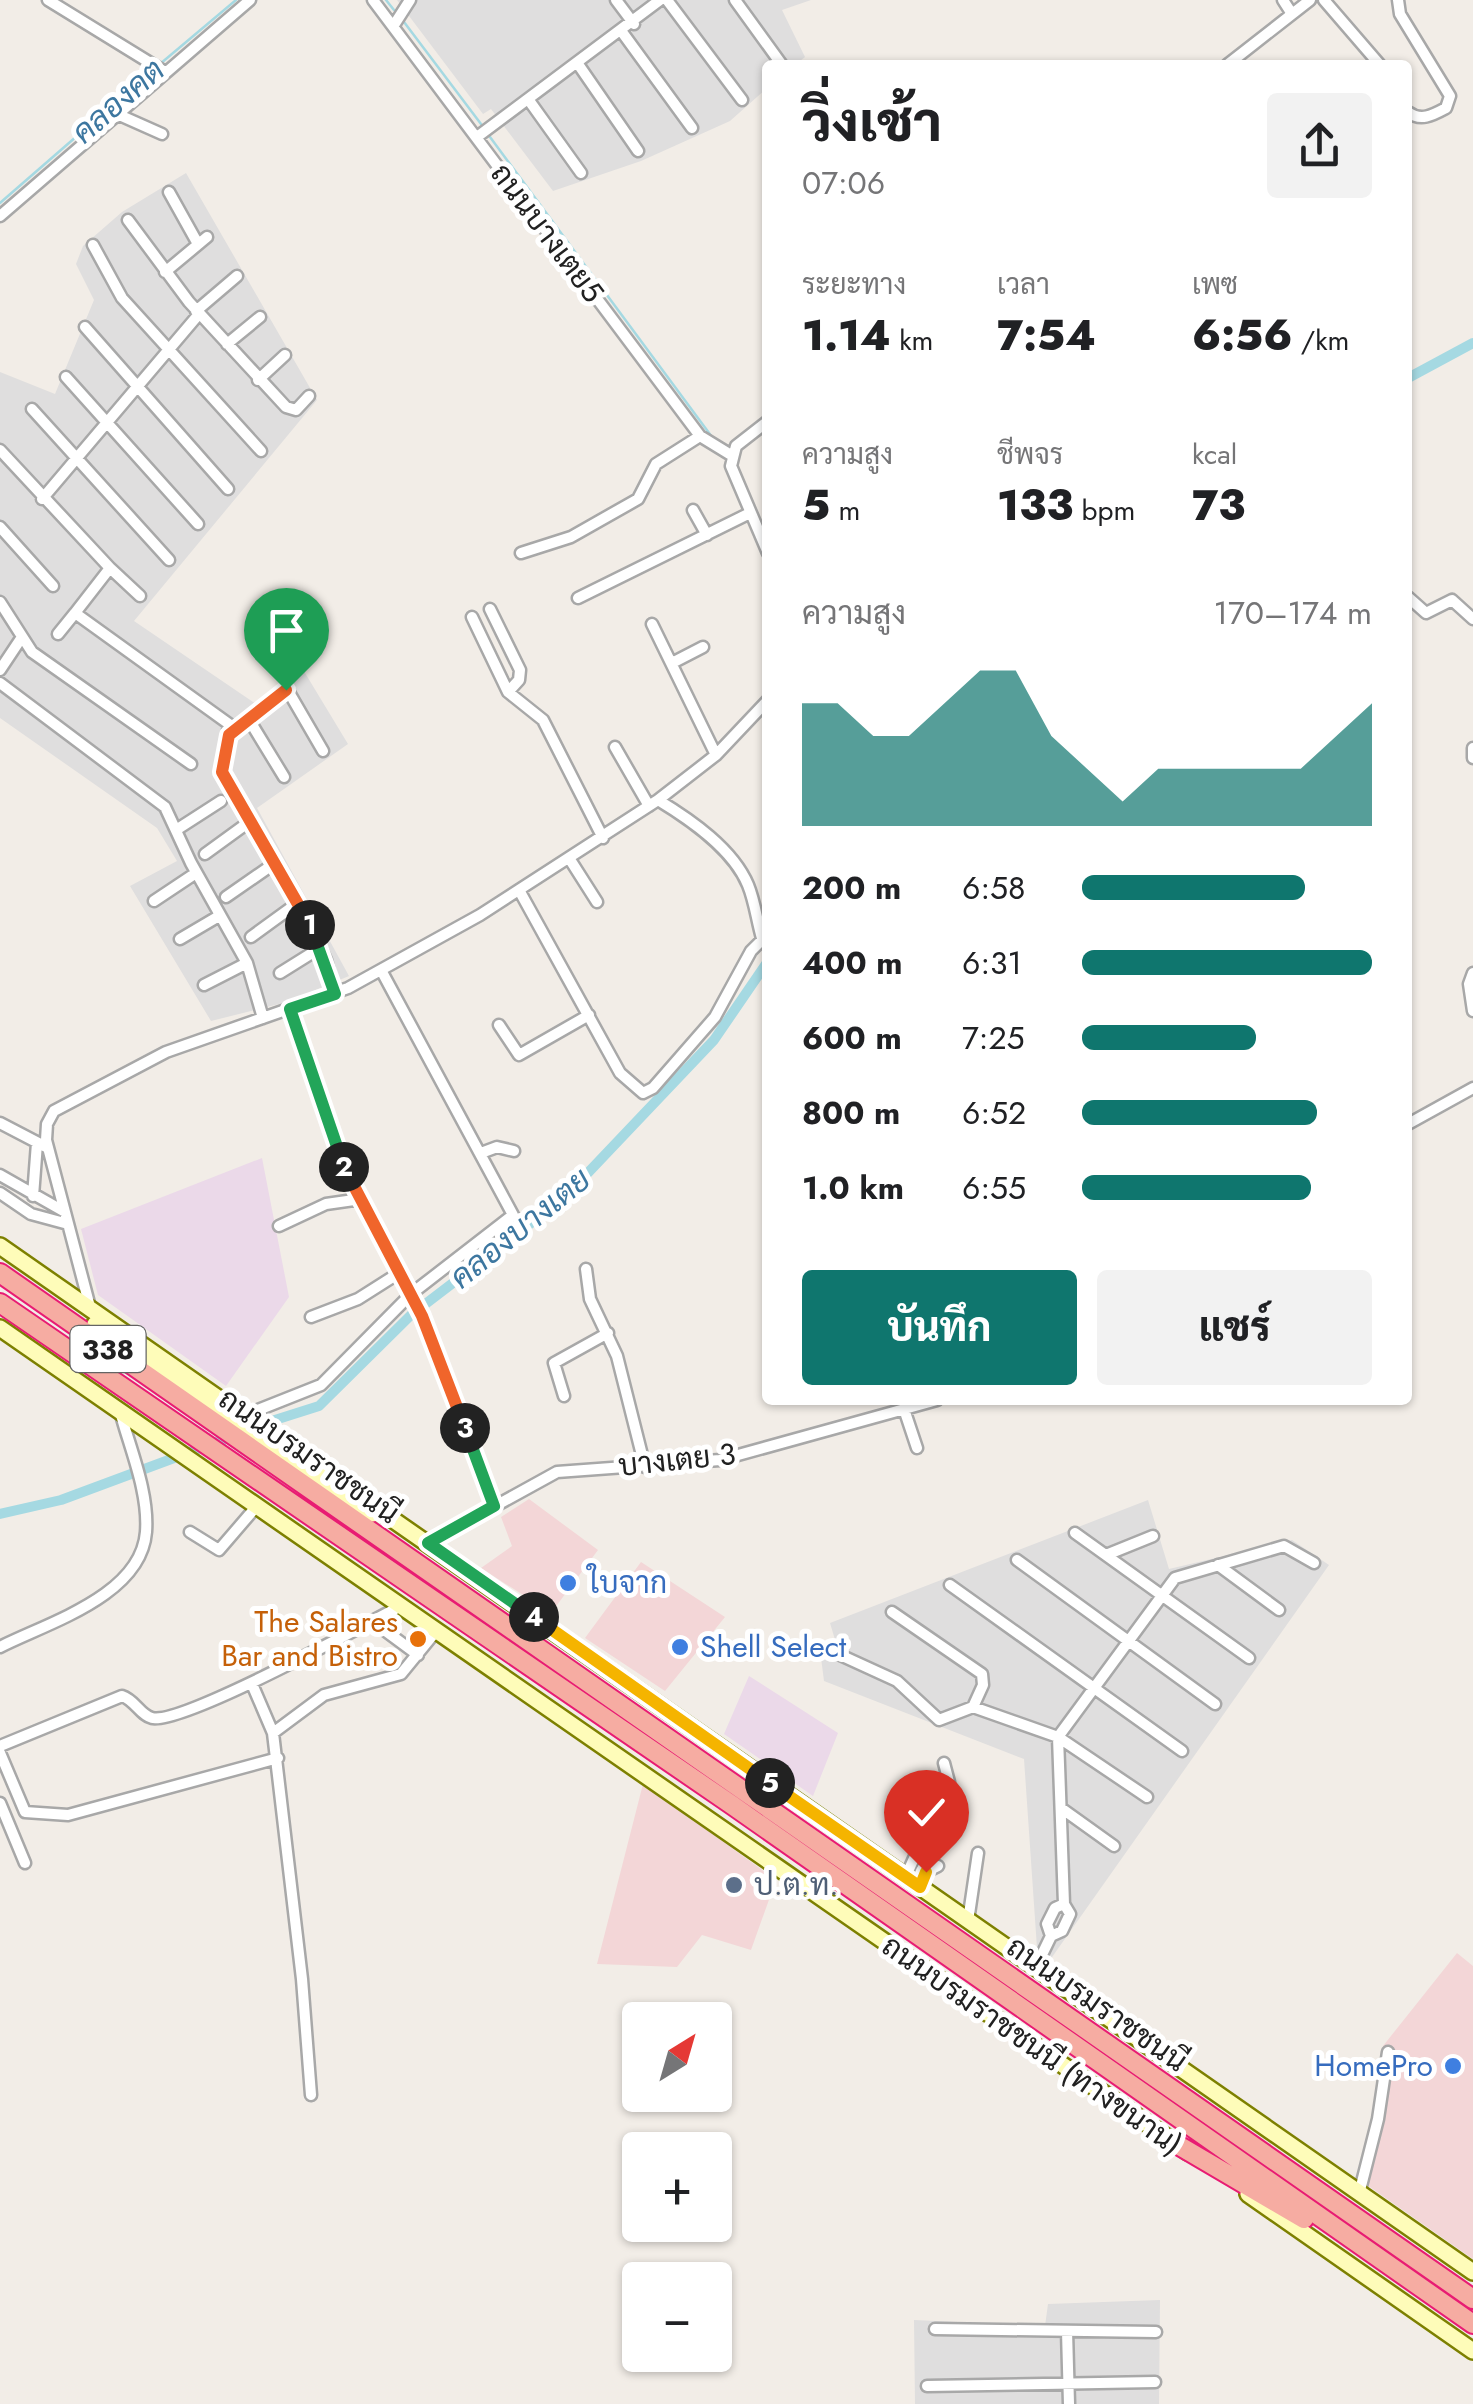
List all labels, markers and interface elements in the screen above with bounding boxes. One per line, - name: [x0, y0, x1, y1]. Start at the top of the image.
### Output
- water label: คลองคต: [61, 48, 175, 154]
- text: วิ่งเช้า: [802, 82, 942, 162]
- button: share: [1267, 93, 1372, 198]
- street label: ถนนบางเตย5: [481, 154, 614, 311]
- text: 07:06: [802, 160, 885, 206]
- text: ระยะทาง: [802, 264, 906, 305]
- text: เวลา: [997, 264, 1050, 305]
- text: เพซ: [1192, 264, 1238, 305]
- text: 1.14: [802, 305, 891, 366]
- text: 7:54: [997, 305, 1096, 366]
- text: 6:56: [1192, 305, 1292, 366]
- text: km: [891, 320, 933, 361]
- text: /km: [1292, 320, 1349, 361]
- text: ความสูง: [802, 434, 893, 475]
- text: ชีพจร: [997, 434, 1063, 475]
- text: kcal: [1192, 434, 1237, 475]
- text: 5: [802, 475, 830, 536]
- text: 133: [997, 475, 1073, 536]
- text: 73: [1192, 475, 1245, 536]
- text: m: [830, 490, 860, 531]
- text: bpm: [1073, 490, 1135, 531]
- pin: [244, 588, 329, 691]
- text: ความสูง: [802, 590, 906, 636]
- text: 170–174 m: [1214, 590, 1372, 636]
- icon: arrive: [259, 603, 314, 658]
- text: 200 m: [802, 865, 901, 911]
- text: 6:58: [962, 865, 1026, 911]
- pin: 1: [285, 900, 335, 950]
- text: 1: [303, 904, 317, 945]
- text: 400 m: [802, 940, 903, 986]
- text: 6:31: [962, 940, 1022, 986]
- text: 600 m: [802, 1015, 902, 1061]
- text: 7:25: [962, 1015, 1025, 1061]
- text: 800 m: [802, 1090, 900, 1136]
- text: 6:52: [962, 1090, 1026, 1136]
- pin: 2: [319, 1142, 369, 1192]
- text: 2: [335, 1146, 353, 1187]
- water label: คลองบางเตย: [440, 1157, 600, 1299]
- text: 1.0 km: [802, 1165, 904, 1211]
- text: 6:55: [962, 1165, 1026, 1211]
- button: บันทึก: [802, 1270, 1077, 1385]
- button: แชร์: [1097, 1270, 1372, 1385]
- road number: 338: [70, 1326, 146, 1372]
- street label: ถนนบรมราชชนนี: [210, 1377, 408, 1534]
- pin: 3: [440, 1403, 490, 1453]
- text: 3: [456, 1407, 474, 1448]
- street label: บางเตย 3: [616, 1432, 738, 1487]
- place label: ใบจาก: [586, 1561, 667, 1604]
- marker: ใบจาก: [557, 1572, 579, 1594]
- pin: 4: [509, 1592, 559, 1642]
- text: 4: [524, 1596, 544, 1637]
- place label: The Salares Bar and Bistro: [221, 1600, 398, 1677]
- place label: Shell Select: [700, 1625, 847, 1668]
- marker: The Salares Bar and Bistro: [407, 1628, 429, 1650]
- marker: Shell Select: [669, 1636, 691, 1658]
- pin: 5: [745, 1758, 795, 1808]
- text: 5: [761, 1762, 779, 1803]
- pin: [884, 1770, 969, 1873]
- icon: check: [899, 1785, 954, 1840]
- place label: ป.ต.ท.: [754, 1863, 839, 1906]
- marker: ป.ต.ท.: [723, 1874, 745, 1896]
- street label: ถนนบรมราชชนนี (ทางขนาน): [873, 1924, 1191, 2165]
- street label: ถนนบรมราชชนนี: [998, 1925, 1196, 2082]
- north arrow: [622, 2002, 732, 2112]
- map controls: [622, 2002, 732, 2372]
- place label: HomePro: [1314, 2044, 1433, 2087]
- marker: HomePro: [1442, 2055, 1464, 2077]
- button: +: [622, 2132, 732, 2242]
- button: −: [622, 2262, 732, 2372]

